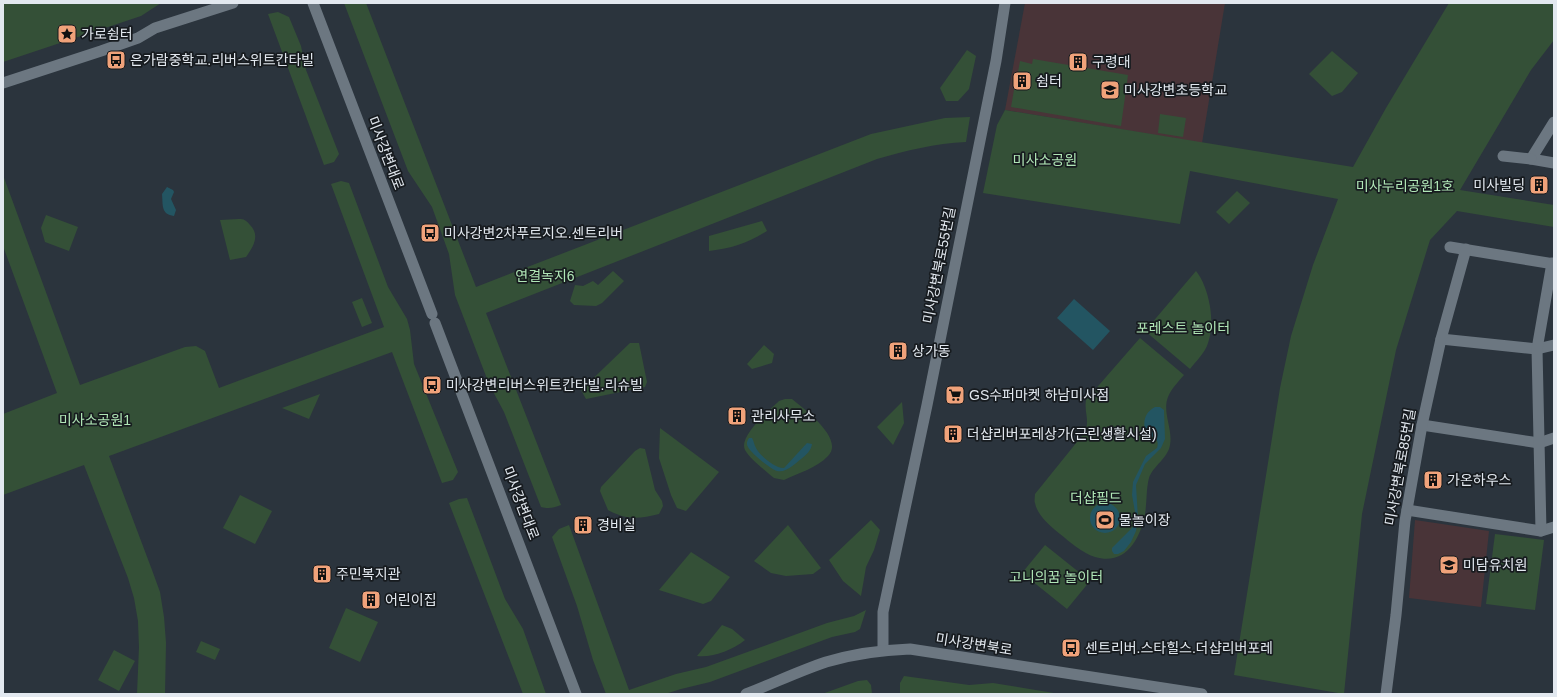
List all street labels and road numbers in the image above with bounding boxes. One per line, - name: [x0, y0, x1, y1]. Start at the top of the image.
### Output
- street label: 미사강변대로: [365, 114, 407, 192]
- street label: 미사강변북로55번길: [920, 205, 958, 325]
- street label: 미사강변북로85번길: [1382, 407, 1418, 527]
- street label: 미사강변대로: [500, 464, 542, 542]
- street label: 미사강변북로: [935, 630, 1014, 658]

